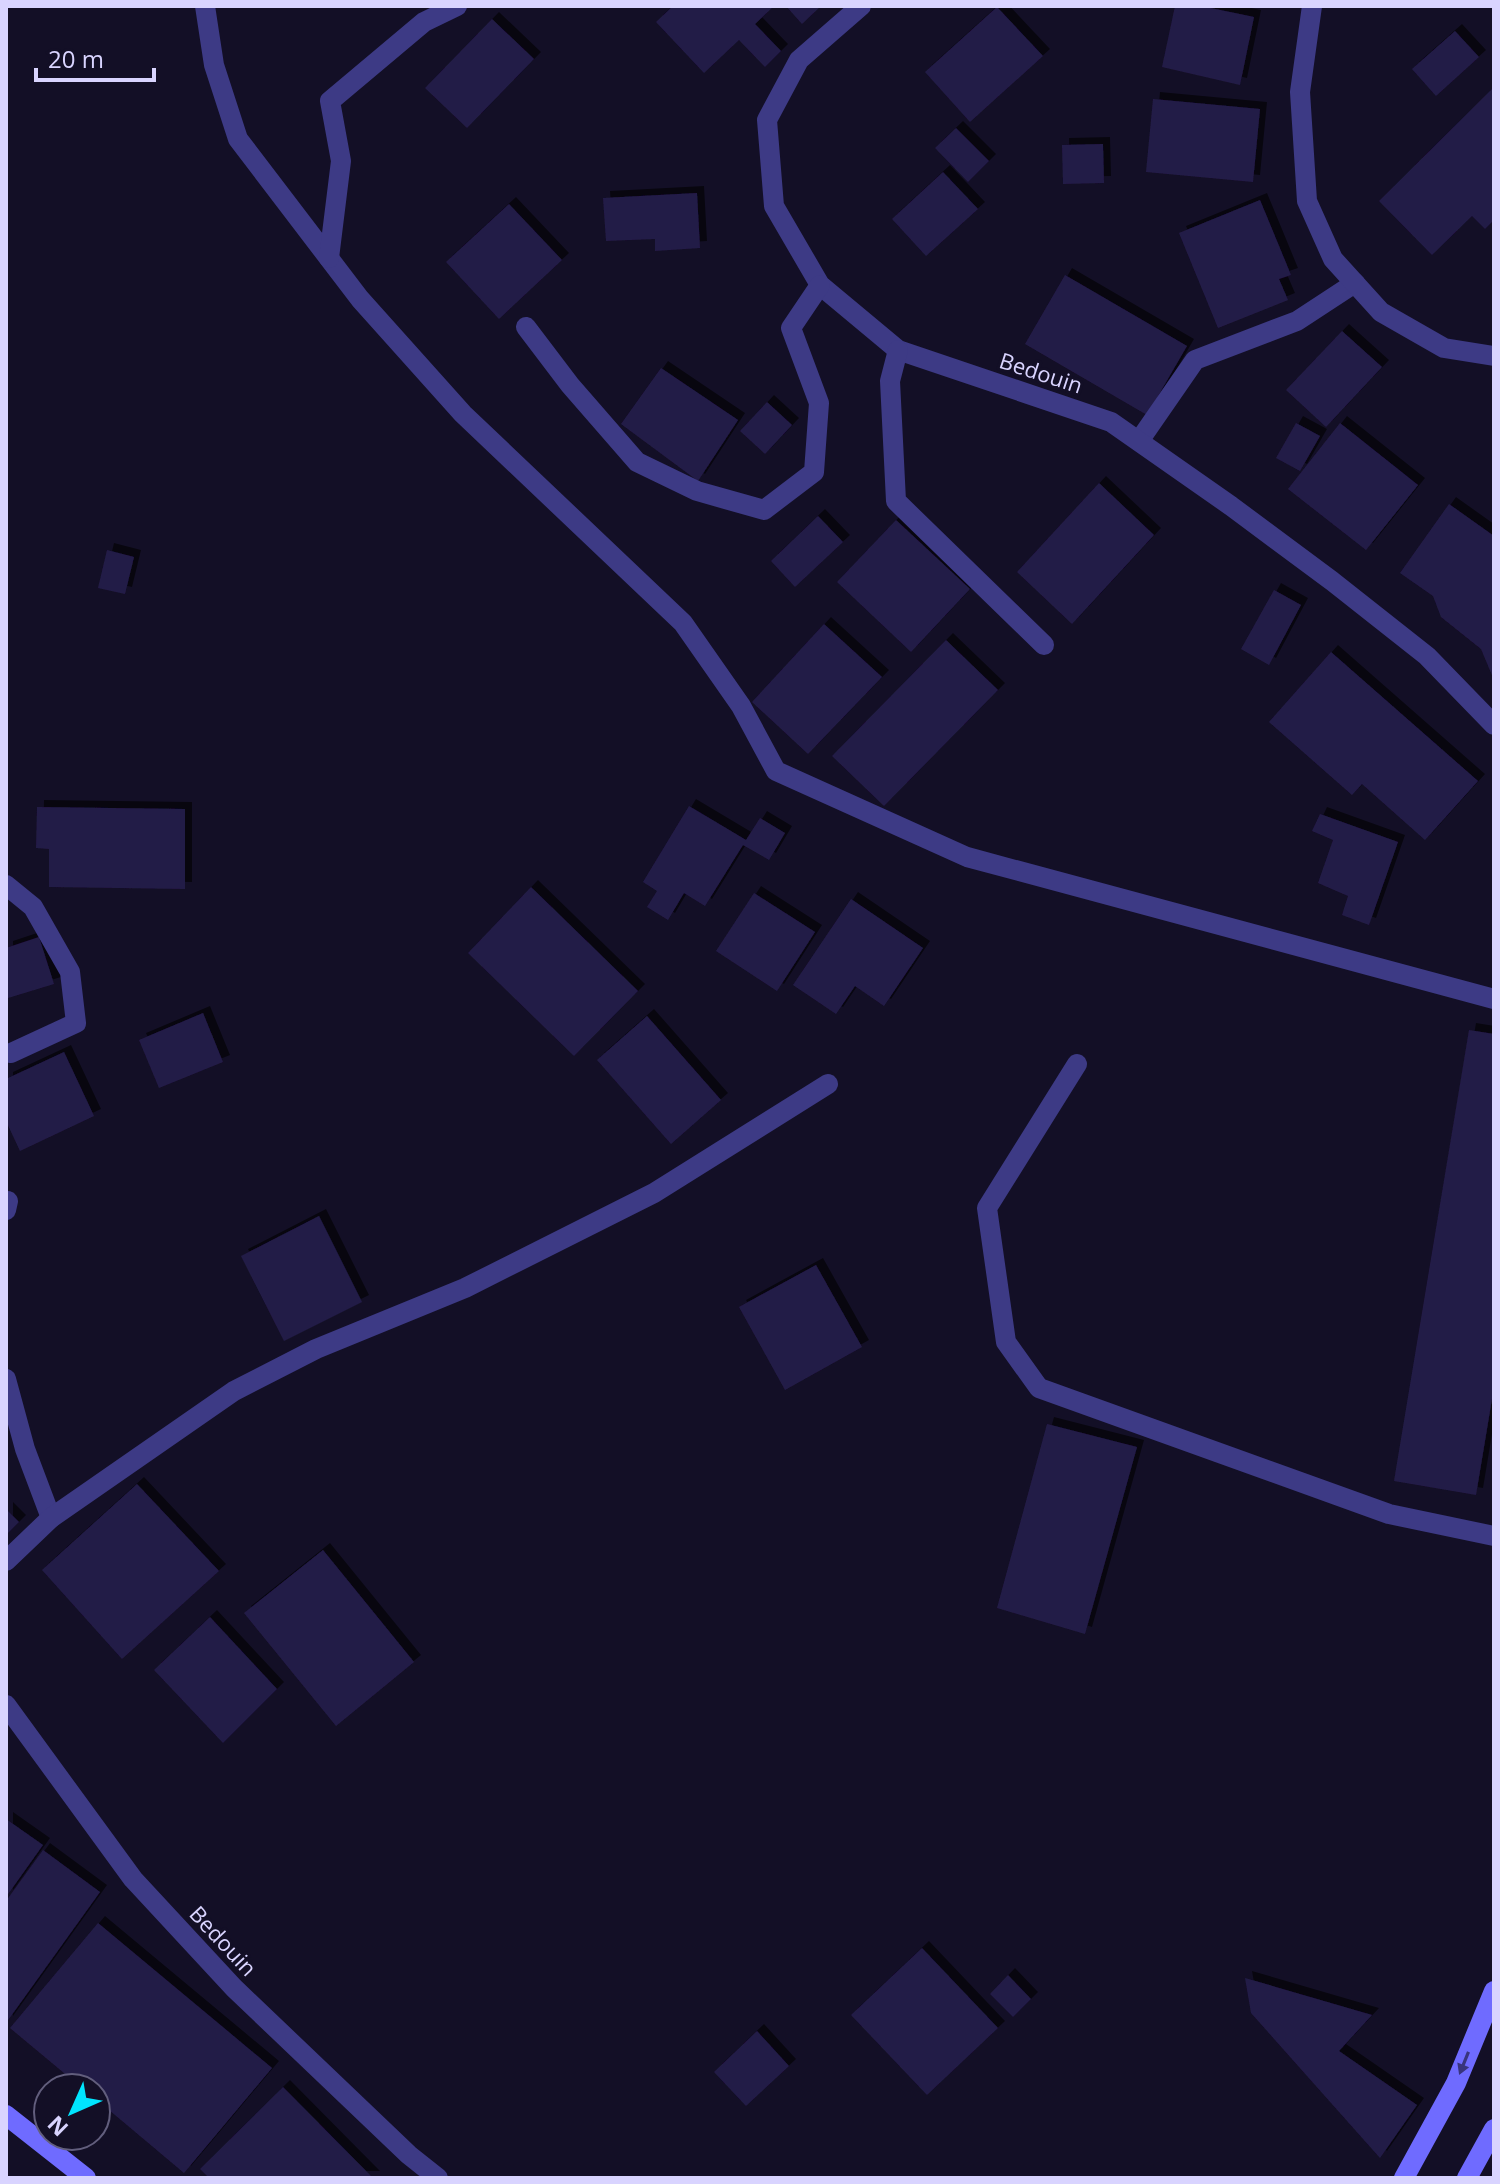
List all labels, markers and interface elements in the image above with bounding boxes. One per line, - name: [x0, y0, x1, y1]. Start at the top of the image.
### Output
- scale bar: [36, 32, 154, 82]
- text: 20 m: [48, 42, 104, 75]
- street label: Bedouin: [996, 345, 1087, 400]
- street label: Bedouin: [183, 1899, 264, 1982]
- one-way arrow: [1458, 2051, 1471, 2075]
- north arrow: [32, 2072, 112, 2152]
- text: N: [40, 2110, 74, 2144]

